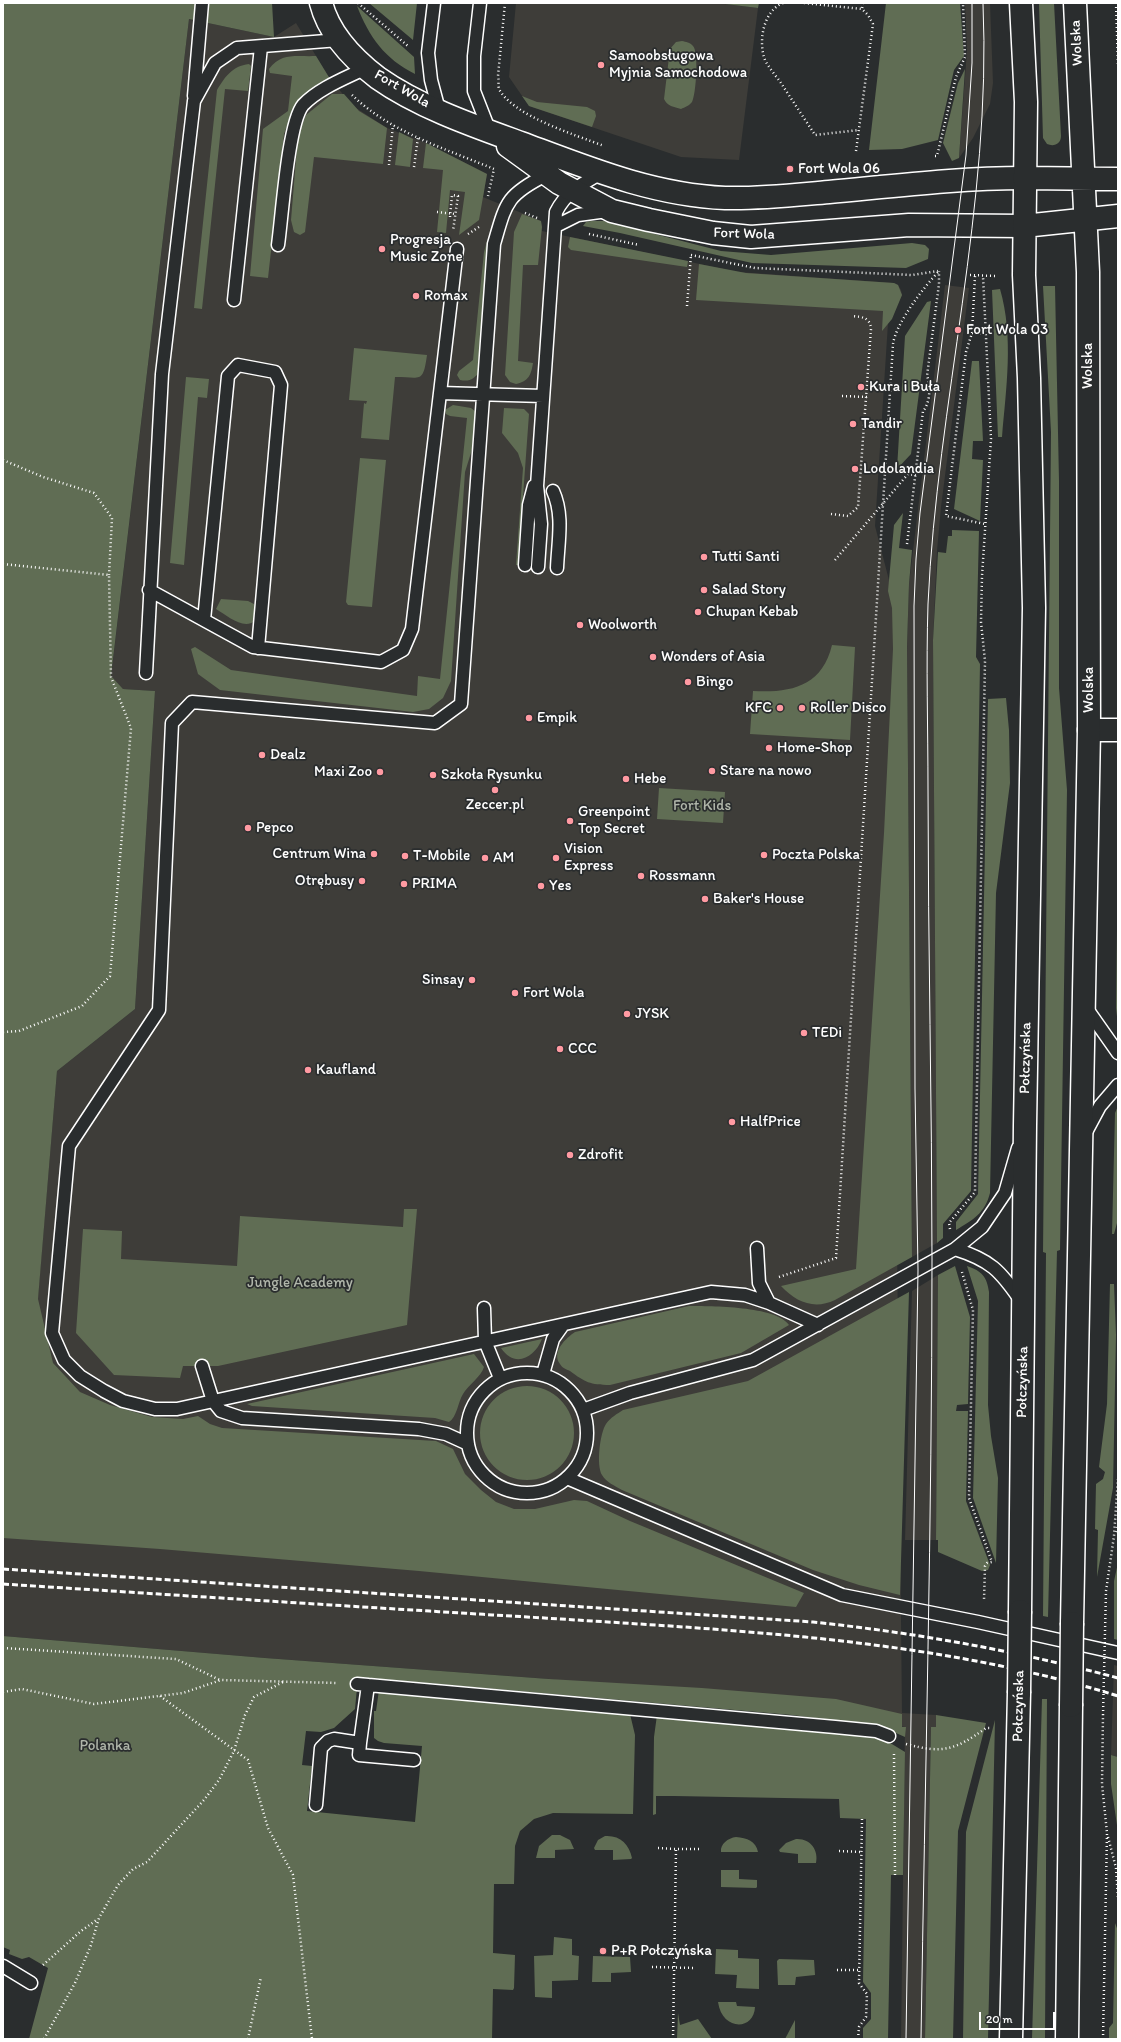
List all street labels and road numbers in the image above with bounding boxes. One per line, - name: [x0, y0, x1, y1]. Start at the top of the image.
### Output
- street label: Wolska: [1067, 20, 1087, 66]
- street label: Fort Wola: [371, 66, 433, 112]
- street label: Fort Wola: [713, 224, 775, 244]
- street label: Wolska: [1079, 343, 1097, 389]
- street label: Wolska: [1080, 667, 1098, 713]
- street label: Połczyńska: [1016, 1022, 1036, 1094]
- street label: Połczyńska: [1013, 1346, 1033, 1418]
- street label: Połczyńska: [1009, 1670, 1029, 1742]

